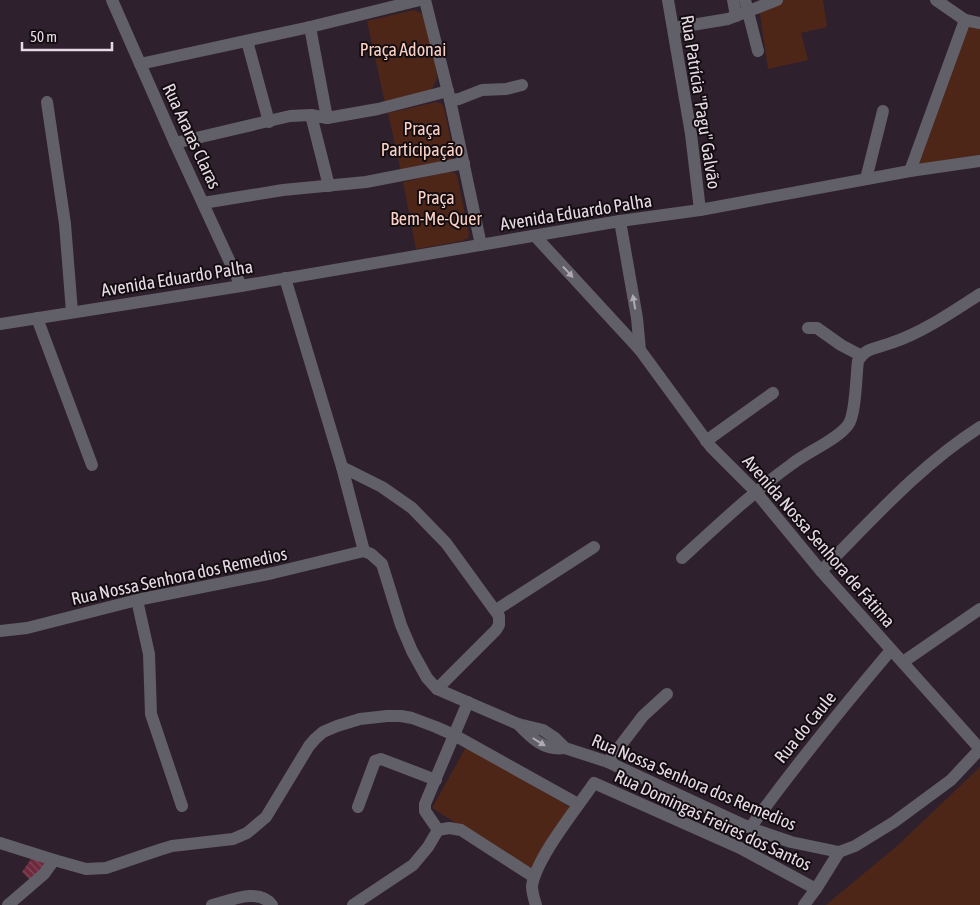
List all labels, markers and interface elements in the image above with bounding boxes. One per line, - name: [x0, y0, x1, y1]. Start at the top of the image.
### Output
- street label: Rua Patrícia "Pagu" Galvão: [677, 14, 725, 190]
- scale bar: [22, 20, 112, 52]
- text: 50 m: [30, 28, 57, 45]
- park label: Praça Adonai: [360, 39, 446, 60]
- street label: Rua Araras Claras: [158, 80, 226, 192]
- park label: Praça Participação: [381, 118, 463, 160]
- park label: Praça Bem-Me-Quer: [390, 187, 482, 229]
- street label: Avenida Eduardo Palha: [499, 190, 653, 234]
- street label: Avenida Eduardo Palha: [100, 256, 254, 300]
- one-way arrow: [562, 266, 574, 278]
- one-way arrow: [630, 293, 638, 309]
- street label: Avenida Nossa Senhora de Fátima: [738, 450, 900, 632]
- street label: Rua Nossa Senhora dos Remedios: [69, 543, 289, 609]
- street label: Rua do Caule: [770, 687, 840, 767]
- street label: Rua Nossa Senhora dos Remedios: [589, 729, 799, 835]
- one-way arrow: [532, 738, 545, 747]
- street label: Rua Domingas Freires dos Santos: [611, 765, 815, 875]

